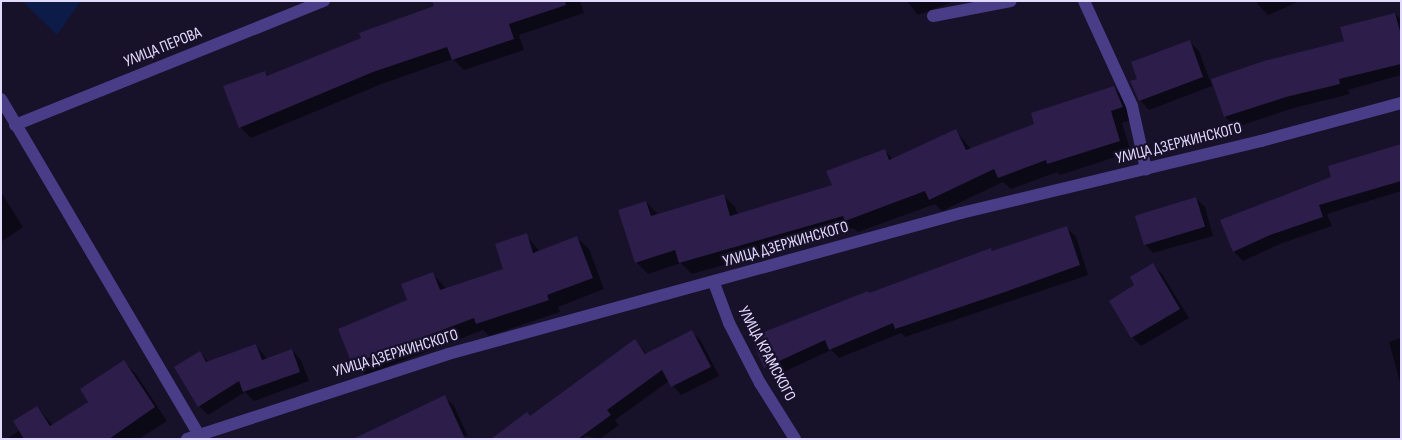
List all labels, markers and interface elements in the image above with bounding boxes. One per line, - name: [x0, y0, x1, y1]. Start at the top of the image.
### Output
- street label: УЛИЦА ПЕРОВА: [121, 24, 205, 72]
- street label: УЛИЦА ДЗЕРЖИНСКОГО: [1114, 119, 1244, 169]
- street label: УЛИЦА ДЗЕРЖИНСКОГО: [721, 218, 851, 272]
- street label: УЛИЦА КРАМСКОГО: [733, 303, 799, 405]
- street label: УЛИЦА ДЗЕРЖИНСКОГО: [331, 326, 461, 382]

